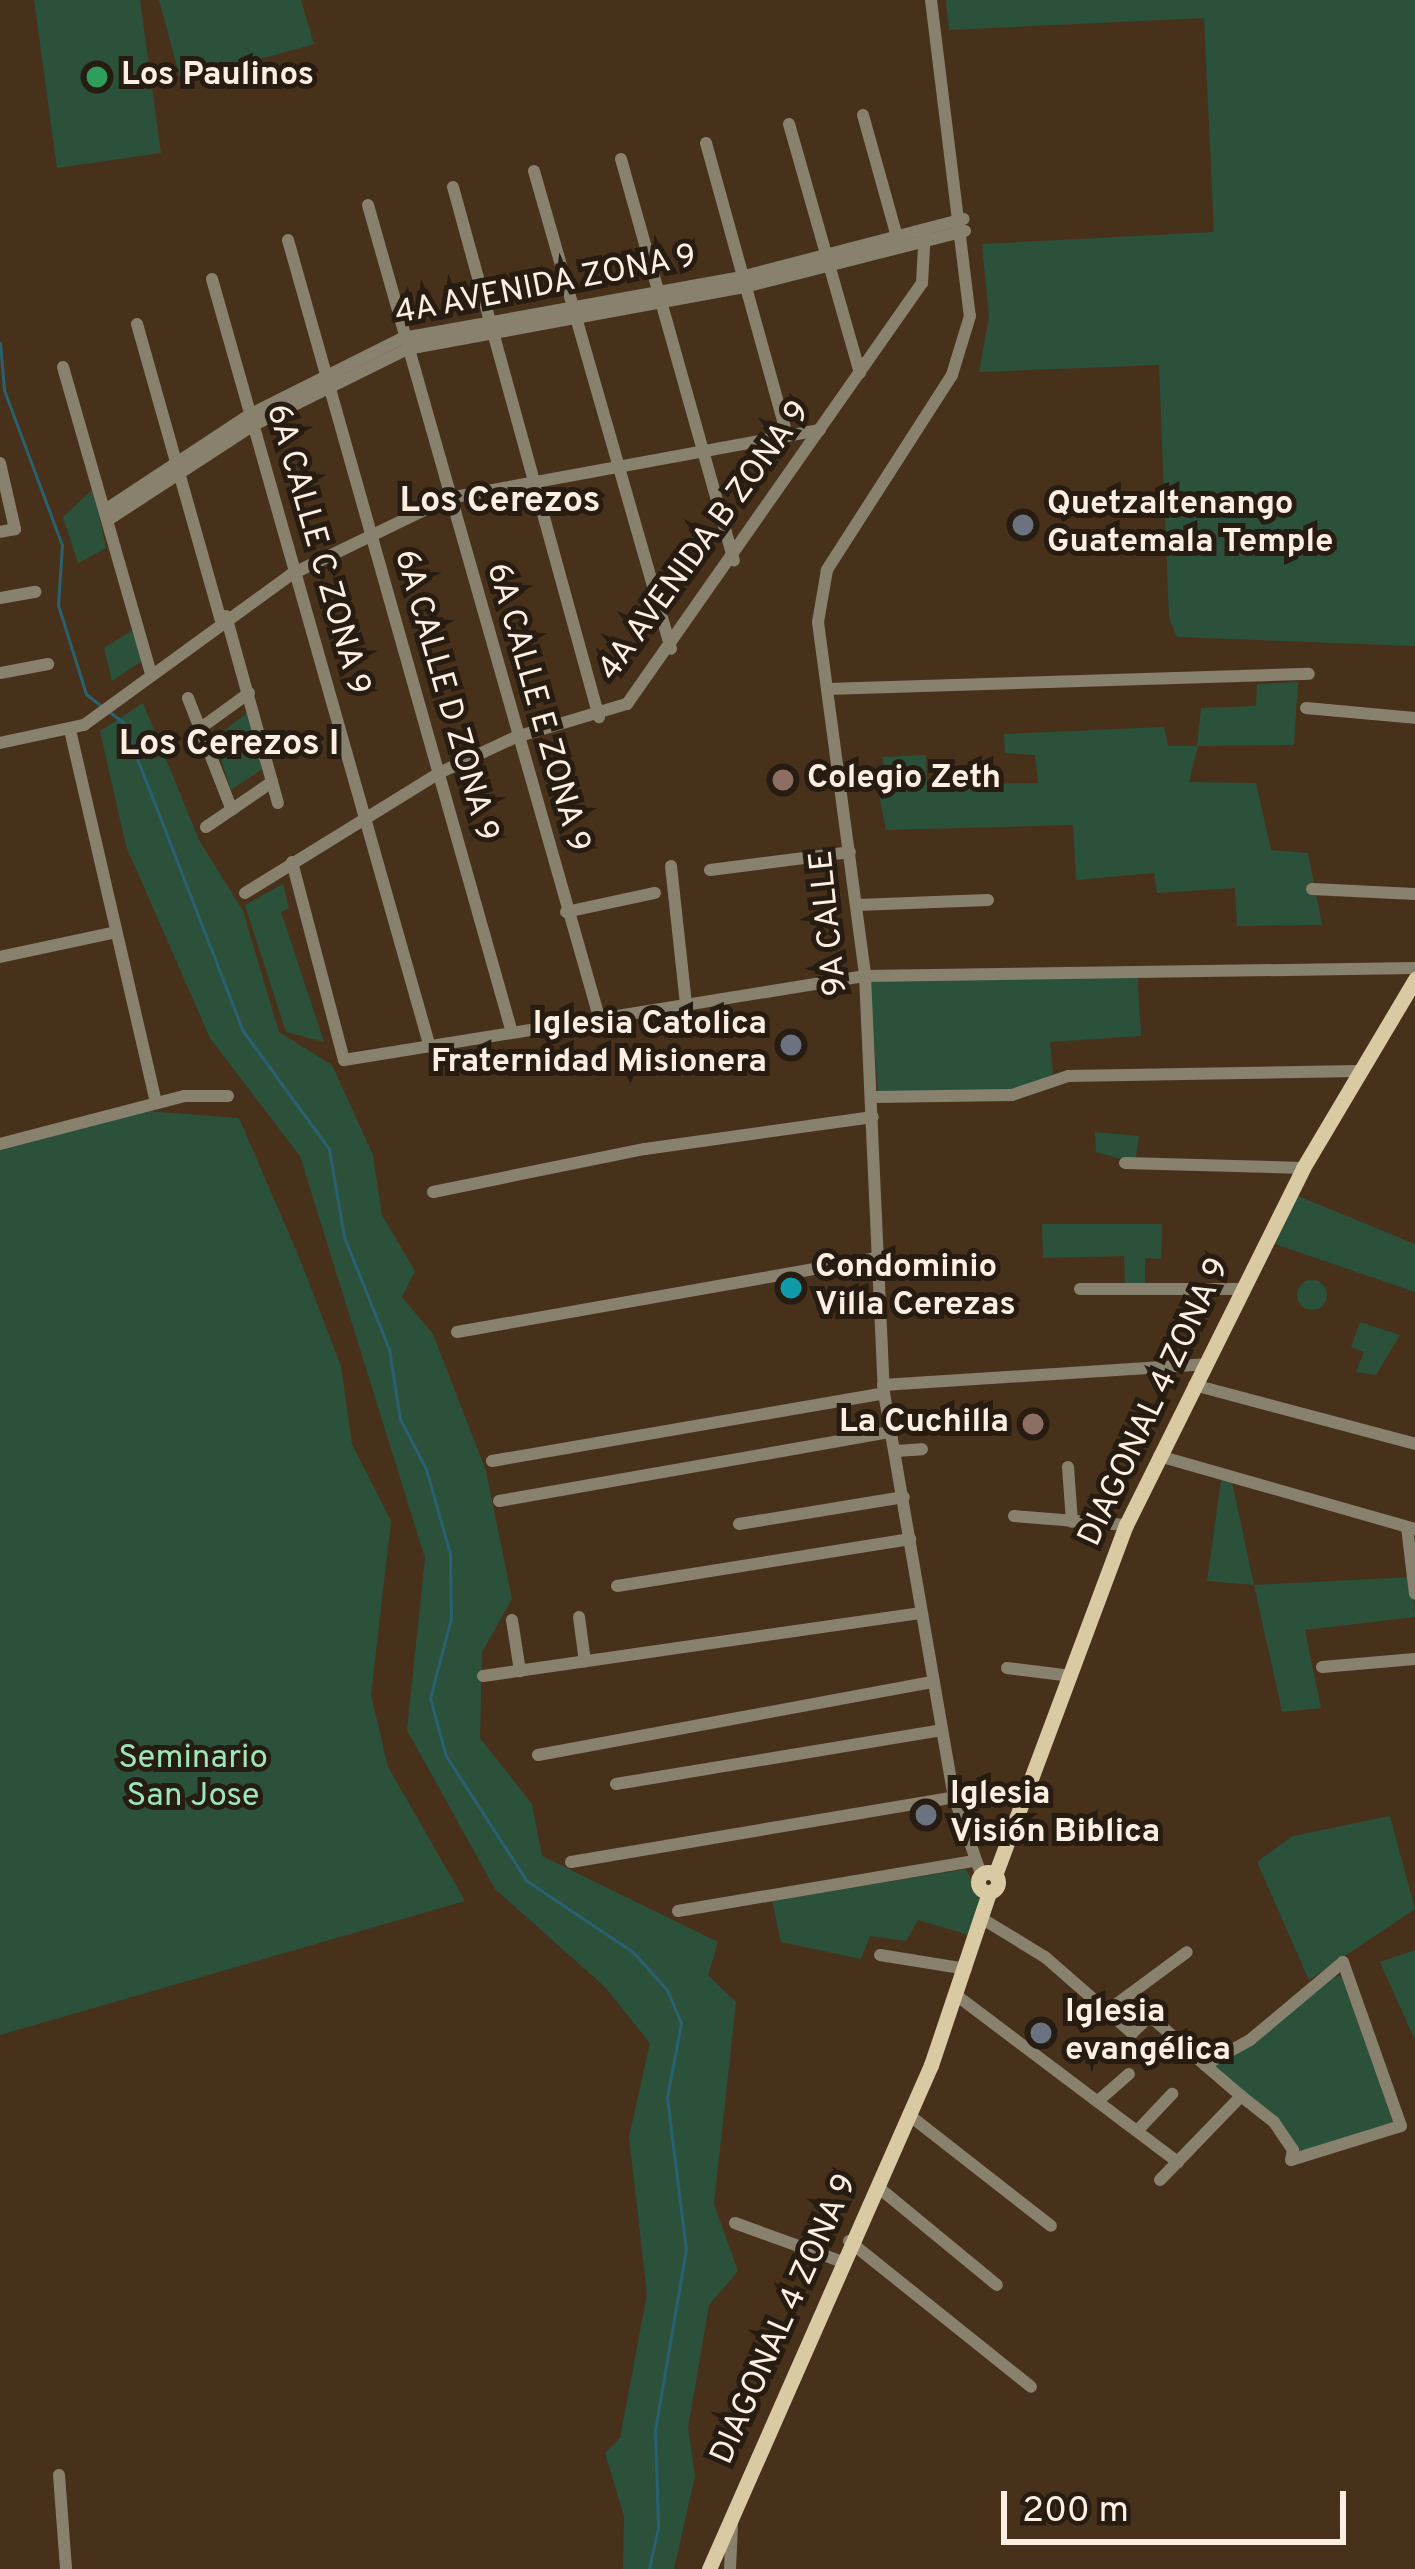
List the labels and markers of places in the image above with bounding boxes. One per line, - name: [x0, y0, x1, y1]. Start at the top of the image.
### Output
- place label: Los Paulinos: [121, 57, 314, 97]
- marker: Los Paulinos: [84, 64, 110, 90]
- place label: Quetzaltenango Guatemala Temple: [1047, 486, 1333, 564]
- marker: Quetzaltenango Guatemala Temple: [1010, 512, 1036, 538]
- place label: Colegio Zeth: [807, 760, 1001, 800]
- marker: Colegio Zeth: [770, 767, 796, 793]
- place label: Iglesia Catolica Fraternidad Misionera: [431, 1006, 767, 1084]
- marker: Iglesia Catolica Fraternidad Misionera: [778, 1032, 804, 1058]
- place label: Condominio Villa Cerezas: [815, 1249, 1016, 1327]
- marker: Condominio Villa Cerezas: [778, 1275, 804, 1301]
- place label: La Cuchilla: [839, 1404, 1009, 1444]
- marker: La Cuchilla: [1020, 1411, 1046, 1437]
- place label: Iglesia Visión Biblica: [950, 1776, 1160, 1854]
- marker: Iglesia Visión Biblica: [913, 1802, 939, 1828]
- place label: Iglesia evangélica: [1065, 1994, 1231, 2072]
- marker: Iglesia evangélica: [1028, 2020, 1054, 2046]

